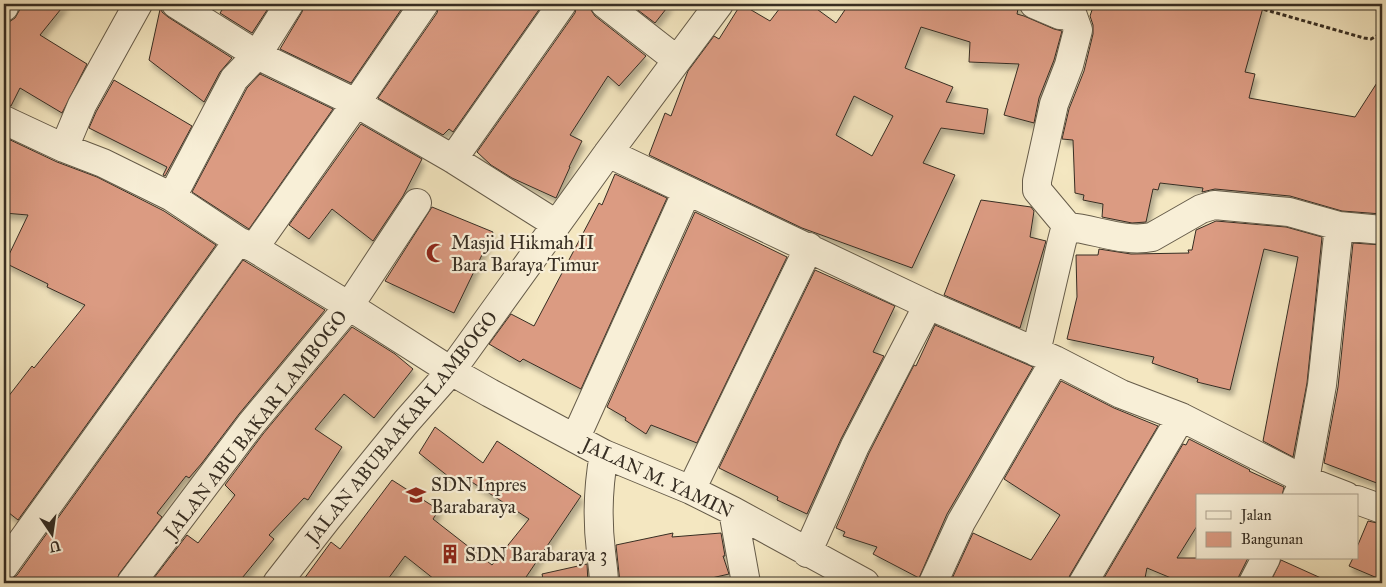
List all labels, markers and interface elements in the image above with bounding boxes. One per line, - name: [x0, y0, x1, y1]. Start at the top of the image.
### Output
- place label: Masjid Hikmah II Bara Baraya Timur: [451, 231, 599, 276]
- mosque icon: Masjid Hikmah II Bara Baraya Timur: [425, 242, 447, 264]
- street label: JALAN ABU BAKAR LAMBOGO: [158, 305, 353, 545]
- street label: JALAN ABUBAAKAR LAMBOGO: [299, 306, 503, 550]
- street label: JALAN M. YAMIN: [576, 432, 737, 523]
- place label: SDN Inpres Barabaraya: [431, 473, 527, 518]
- school or university icon: SDN Inpres Barabaraya: [405, 484, 427, 506]
- legend: [1196, 494, 1358, 560]
- text: Jalan: [1239, 506, 1272, 525]
- north arrow: [28, 510, 78, 560]
- text: Bangunan: [1241, 530, 1303, 548]
- text: U: [47, 537, 62, 556]
- building icon: SDN Barabaraya 3: [439, 543, 461, 565]
- place label: SDN Barabaraya 3: [465, 543, 607, 566]

